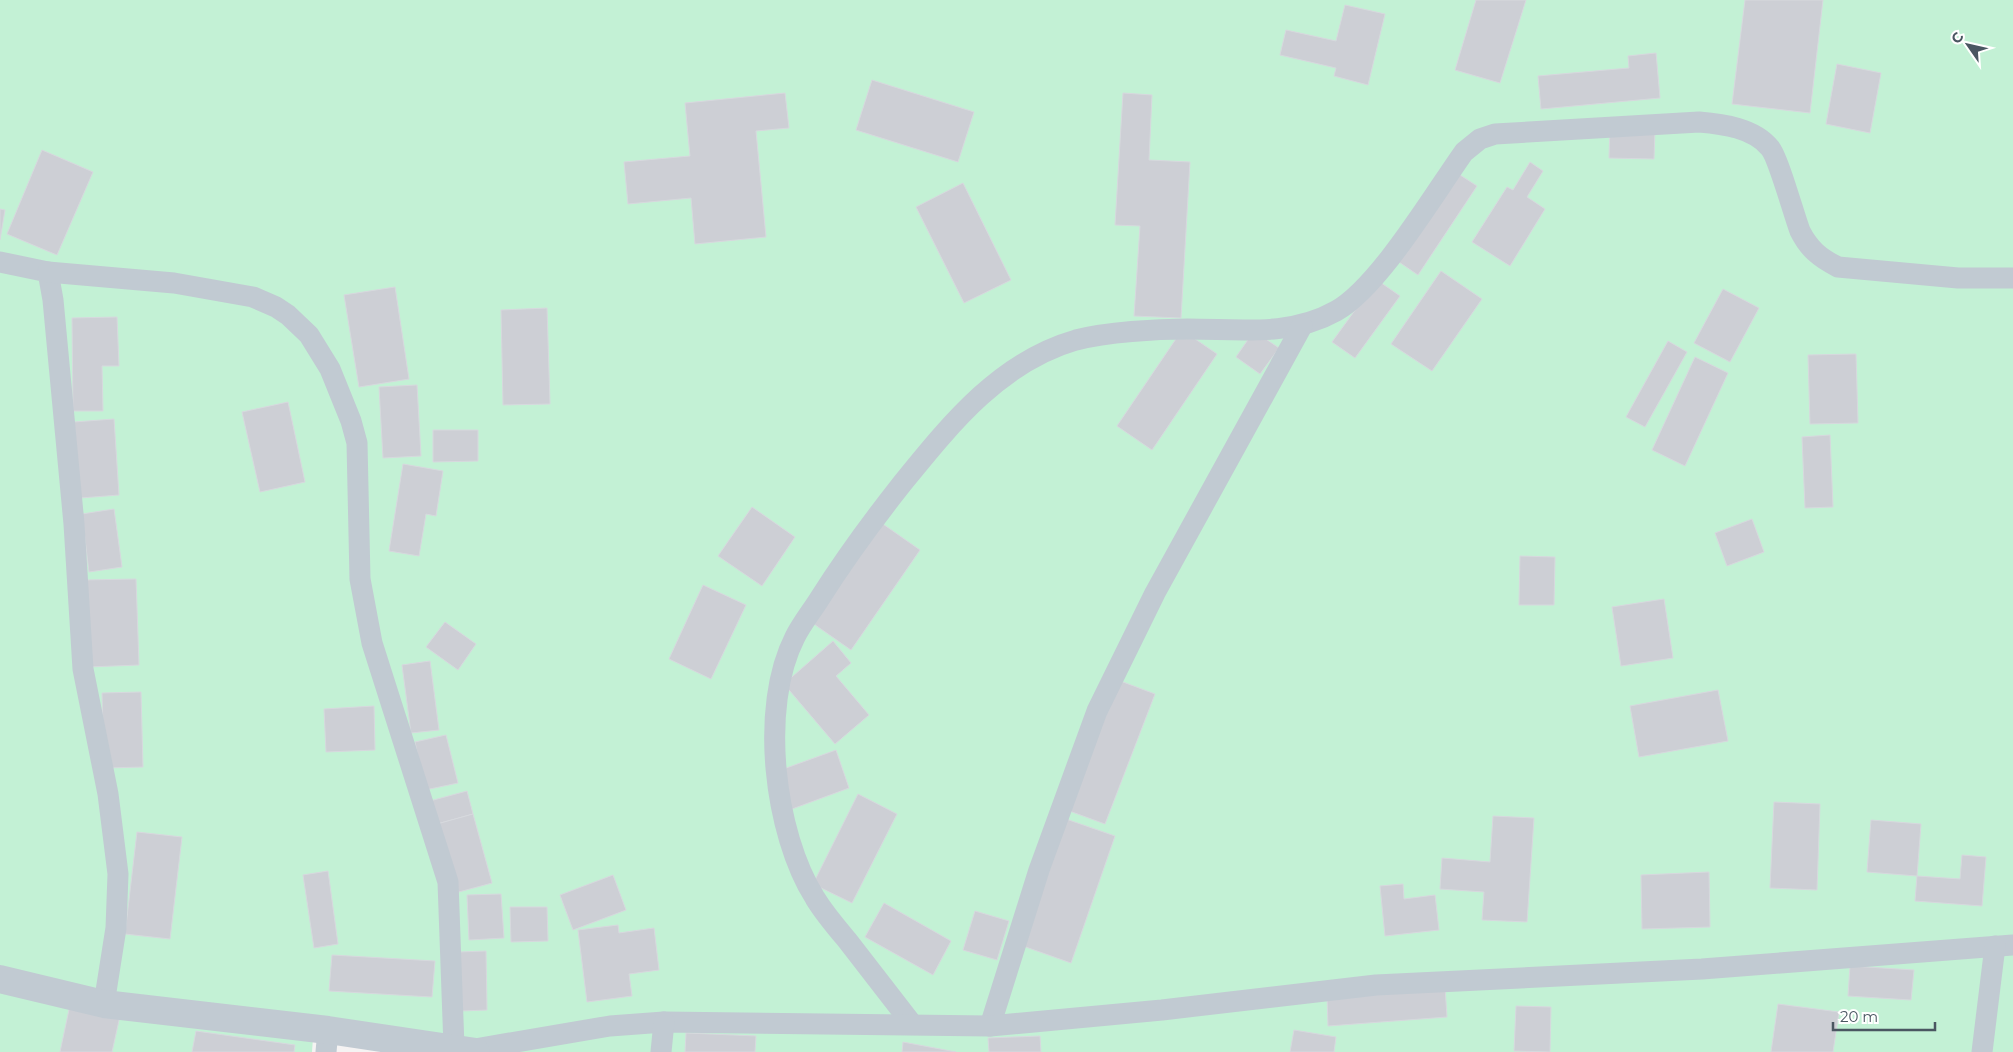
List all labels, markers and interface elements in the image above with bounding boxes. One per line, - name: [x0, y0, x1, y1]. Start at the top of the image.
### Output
- north arrow: [1943, 20, 1993, 70]
- text: С: [1947, 28, 1968, 47]
- scale bar: [1833, 1000, 1936, 1032]
- text: 20 m: [1840, 1007, 1878, 1026]

